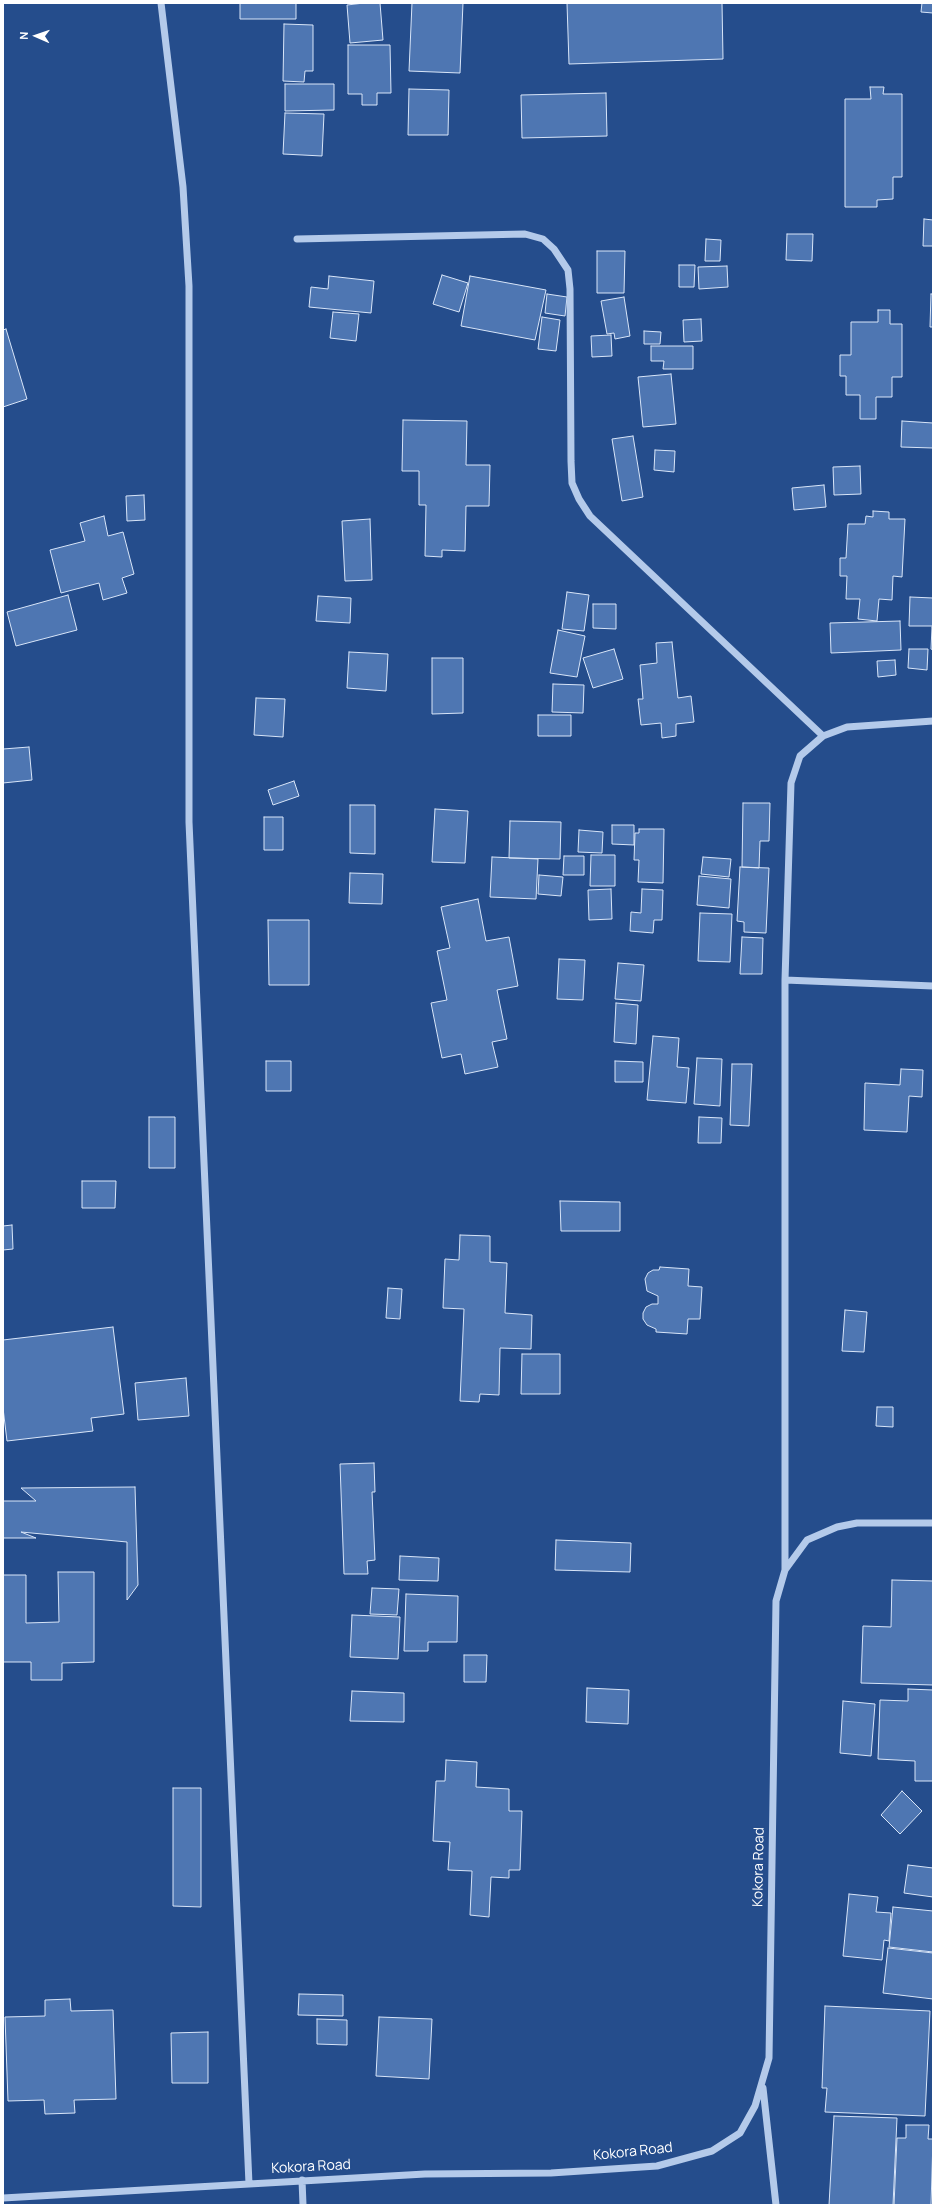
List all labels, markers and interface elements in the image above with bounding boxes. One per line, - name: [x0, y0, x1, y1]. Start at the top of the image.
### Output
- north arrow: [16, 16, 56, 56]
- text: N: [16, 31, 31, 40]
- street label: Kokora Road: [750, 1827, 768, 1907]
- street label: Kokora Road: [593, 2139, 673, 2165]
- street label: Kokora Road: [271, 2157, 351, 2177]

